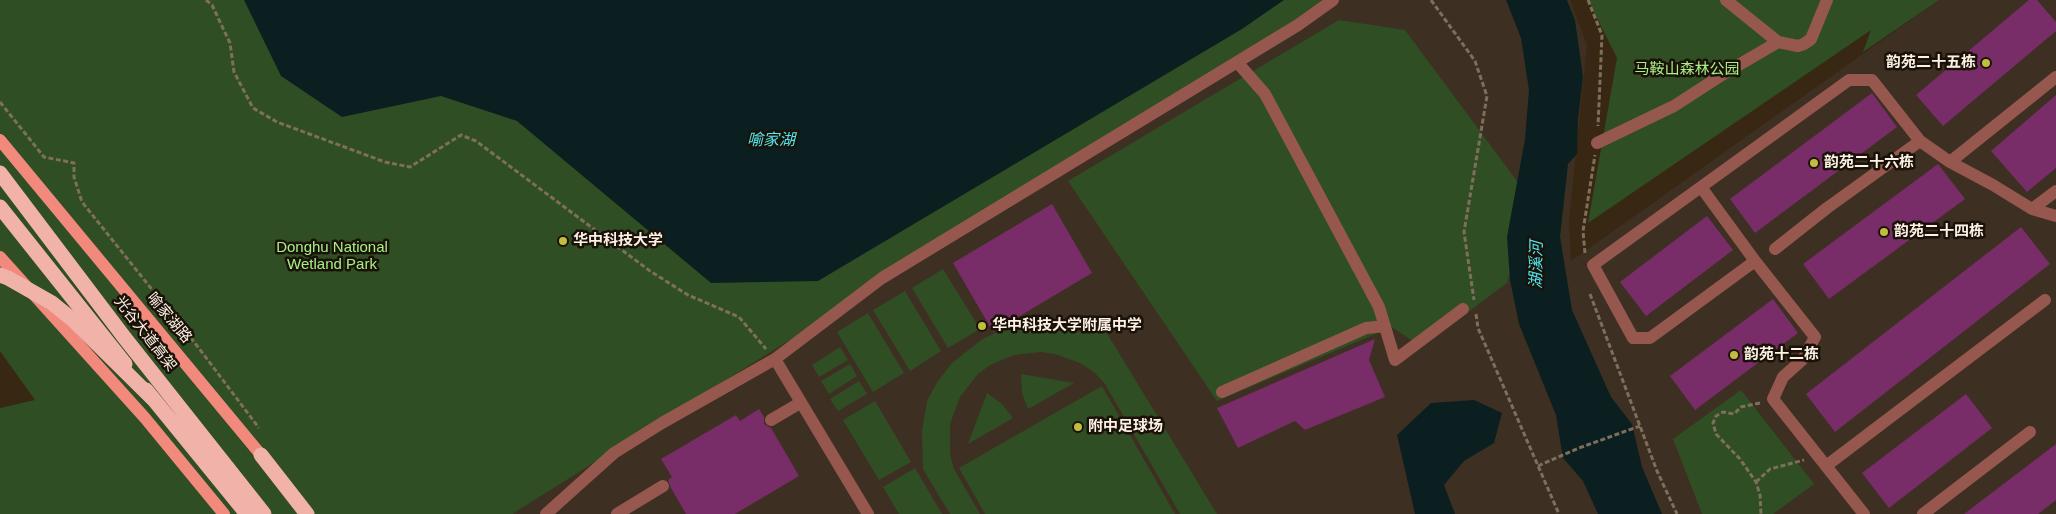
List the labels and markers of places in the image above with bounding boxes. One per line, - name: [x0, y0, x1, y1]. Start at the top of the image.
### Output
- place label: 韵苑二十五栋: [1886, 54, 1976, 72]
- marker: 韵苑二十五栋: [1980, 57, 1992, 69]
- place label: 韵苑二十六栋: [1824, 154, 1914, 172]
- marker: 韵苑二十六栋: [1808, 157, 1820, 169]
- place label: 韵苑二十四栋: [1894, 223, 1984, 241]
- marker: 韵苑二十四栋: [1878, 226, 1890, 238]
- place label: 华中科技大学: [573, 232, 663, 250]
- marker: 华中科技大学: [557, 235, 569, 247]
- place label: 华中科技大学附属中学: [992, 317, 1142, 335]
- marker: 华中科技大学附属中学: [976, 320, 988, 332]
- place label: 韵苑十二栋: [1744, 346, 1819, 364]
- marker: 韵苑十二栋: [1728, 349, 1740, 361]
- place label: 附中足球场: [1088, 418, 1163, 436]
- marker: 附中足球场: [1072, 421, 1084, 433]

